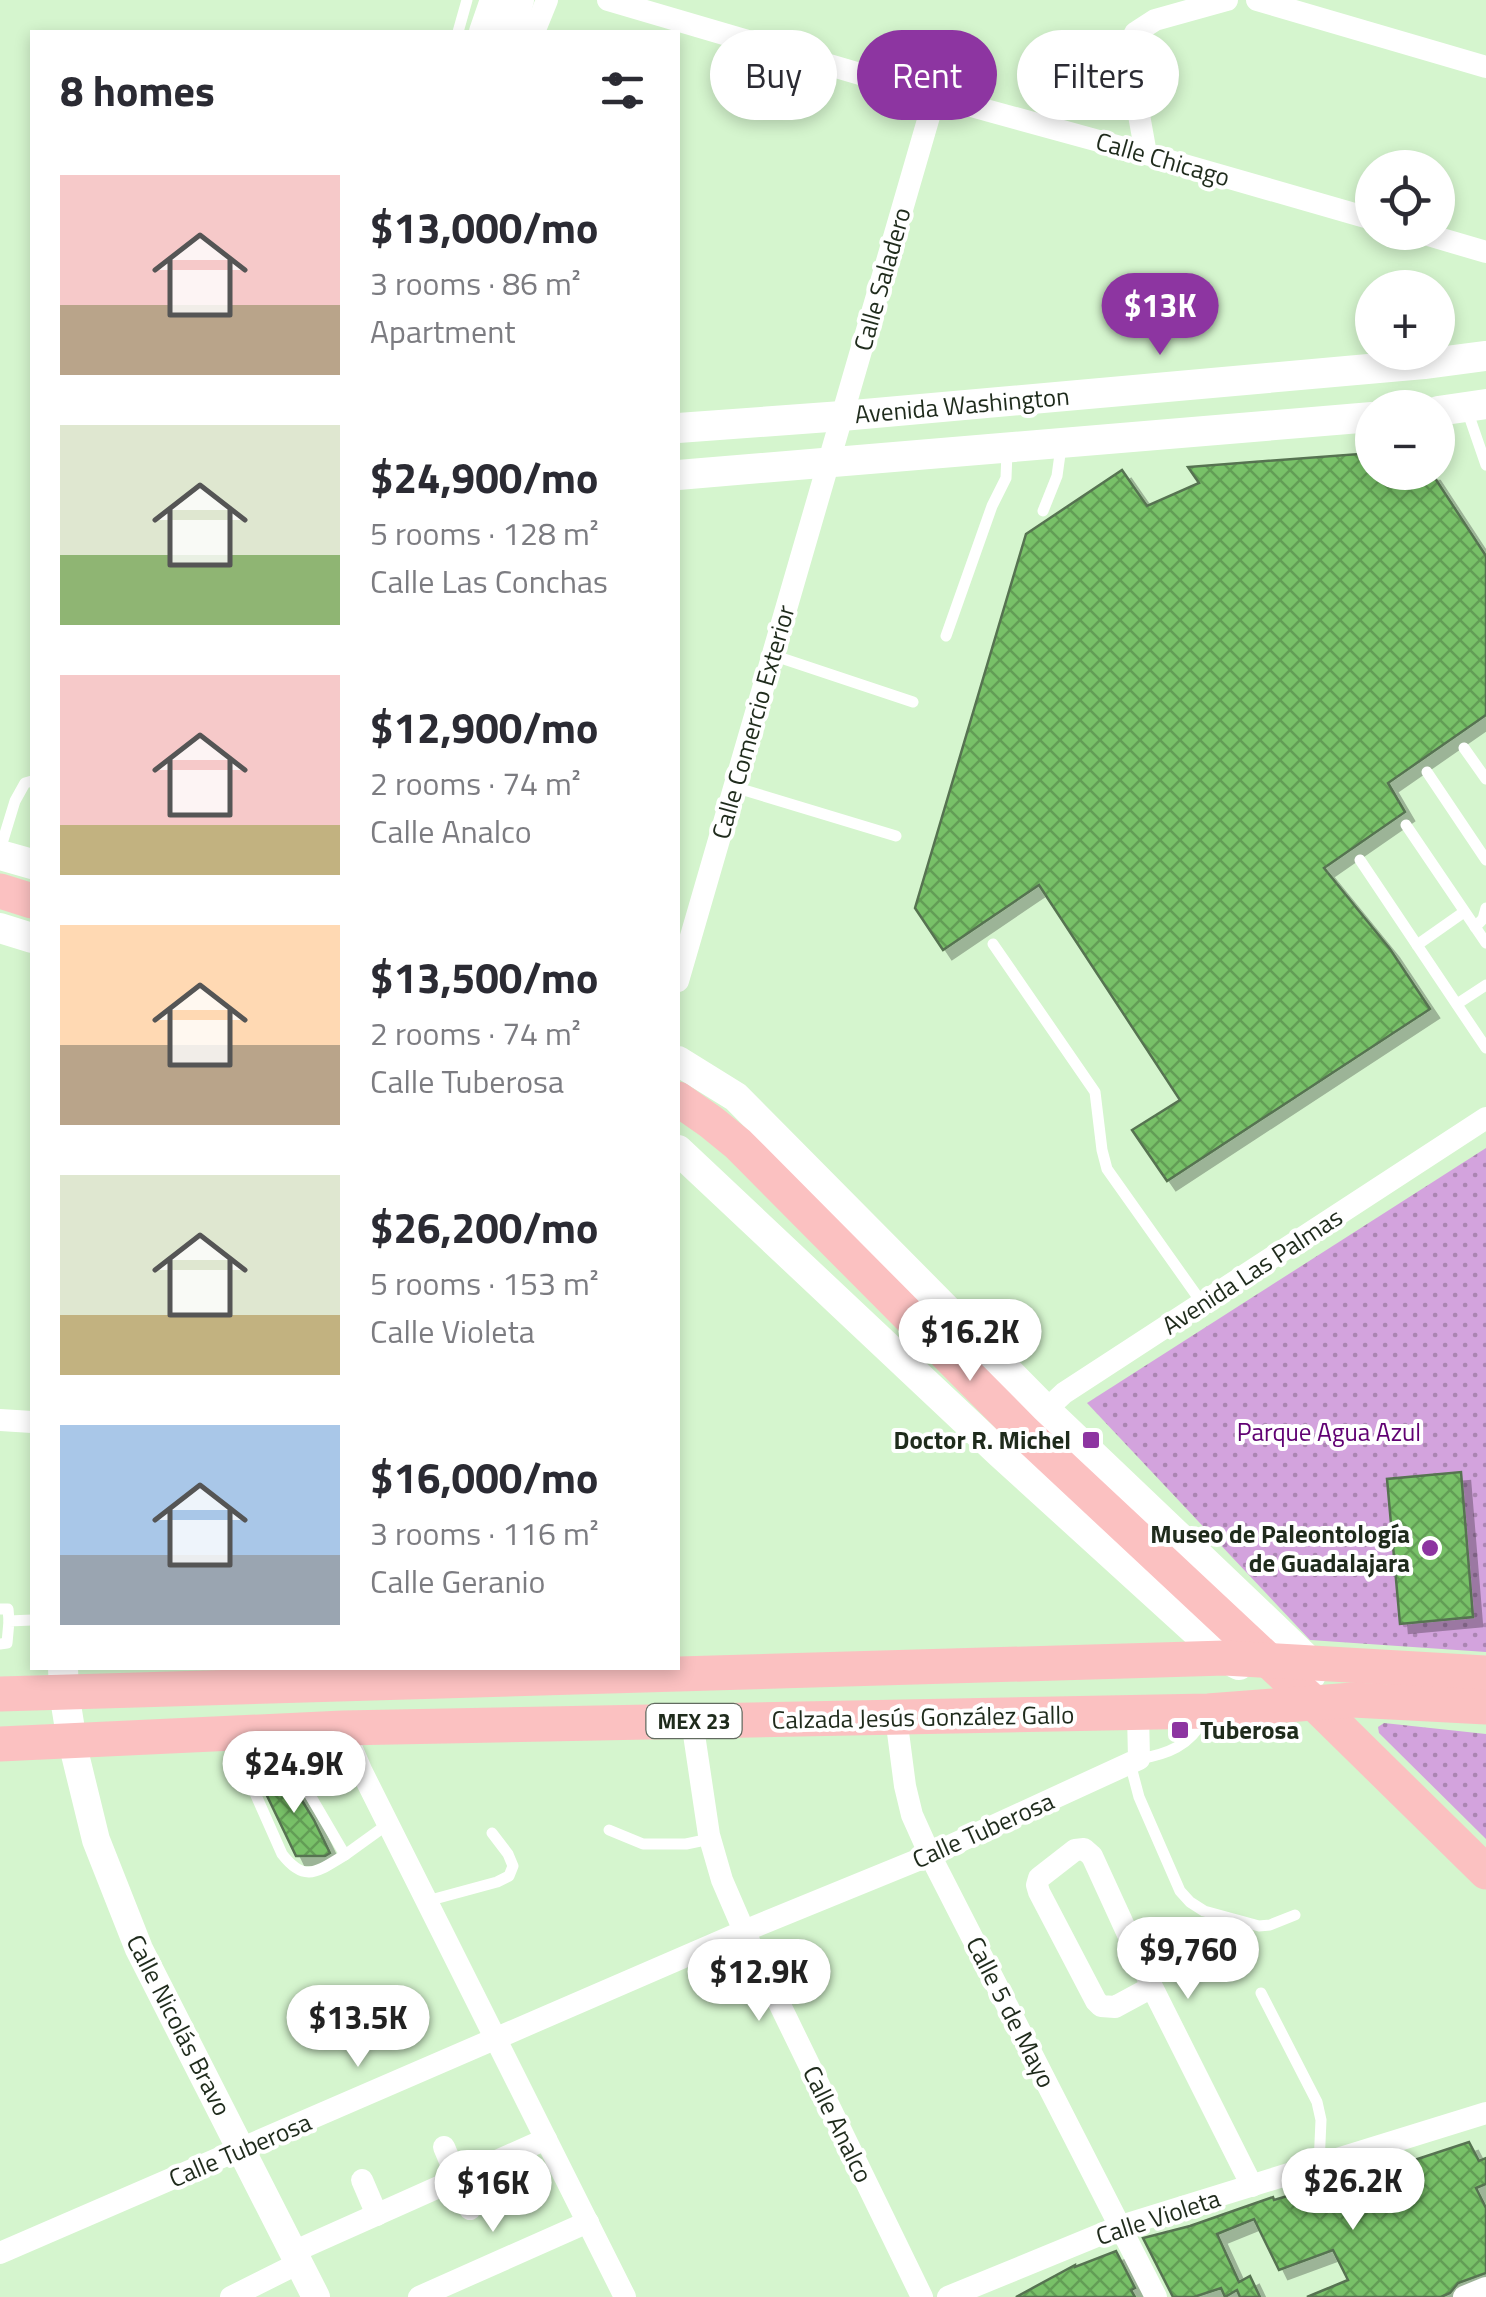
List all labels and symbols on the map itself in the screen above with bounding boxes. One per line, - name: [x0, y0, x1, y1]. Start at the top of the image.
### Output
- street label: Calle Chicago: [1092, 122, 1234, 196]
- street label: Calle Saladero: [843, 203, 921, 355]
- pin: $13K: [1101, 273, 1219, 358]
- street label: Avenida Washington: [853, 377, 1071, 433]
- street label: Calle Comercio Exterior: [701, 600, 805, 843]
- street label: Avenida Las Palmas: [1154, 1198, 1350, 1344]
- pin: $16.2K: [889, 1299, 1051, 1384]
- park label: Parque Agua Azul: [1237, 1413, 1421, 1451]
- place label: Doctor R. Michel: [894, 1421, 1071, 1459]
- marker: Doctor R. Michel: [1080, 1429, 1102, 1451]
- place label: Museo de Paleontología de Guadalajara: [1150, 1515, 1410, 1582]
- marker: Museo de Paleontología de Guadalajara: [1419, 1537, 1441, 1559]
- street label: Calzada Jesús González Gallo: [771, 1695, 1075, 1739]
- road number: MEX 23: [646, 1704, 742, 1738]
- place label: Tuberosa: [1200, 1711, 1299, 1749]
- marker: Tuberosa: [1169, 1719, 1191, 1741]
- pin: $24.9K: [213, 1731, 375, 1816]
- street label: Calle Tuberosa: [906, 1782, 1060, 1878]
- pin: $9,760: [1107, 1917, 1269, 2002]
- street label: Calle Nicolás Bravo: [117, 1928, 241, 2122]
- street label: Calle 5 de Mayo: [957, 1930, 1065, 2094]
- pin: $12.9K: [678, 1939, 840, 2024]
- pin: $13.5K: [277, 1985, 439, 2070]
- street label: Calle Analco: [793, 2059, 883, 2189]
- street label: Calle Tuberosa: [163, 2103, 318, 2197]
- pin: $26.2K: [1272, 2148, 1434, 2233]
- pin: $16K: [434, 2150, 552, 2235]
- street label: Calle Violeta: [1091, 2179, 1225, 2255]

